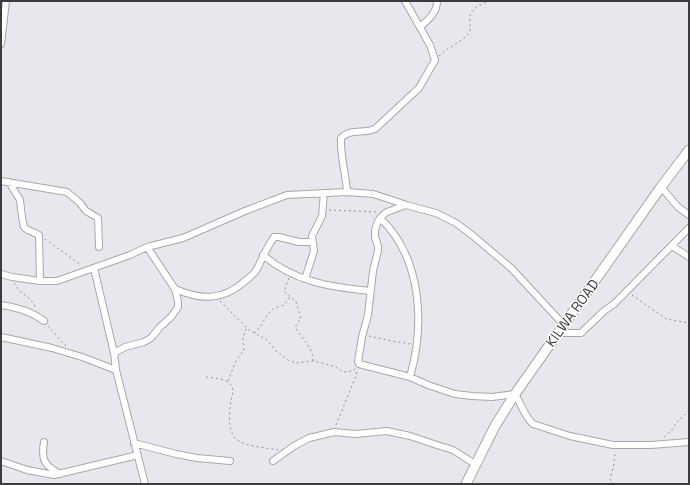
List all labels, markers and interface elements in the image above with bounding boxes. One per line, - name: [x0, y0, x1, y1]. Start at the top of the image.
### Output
- street label: KILWA ROAD: [541, 276, 603, 350]

